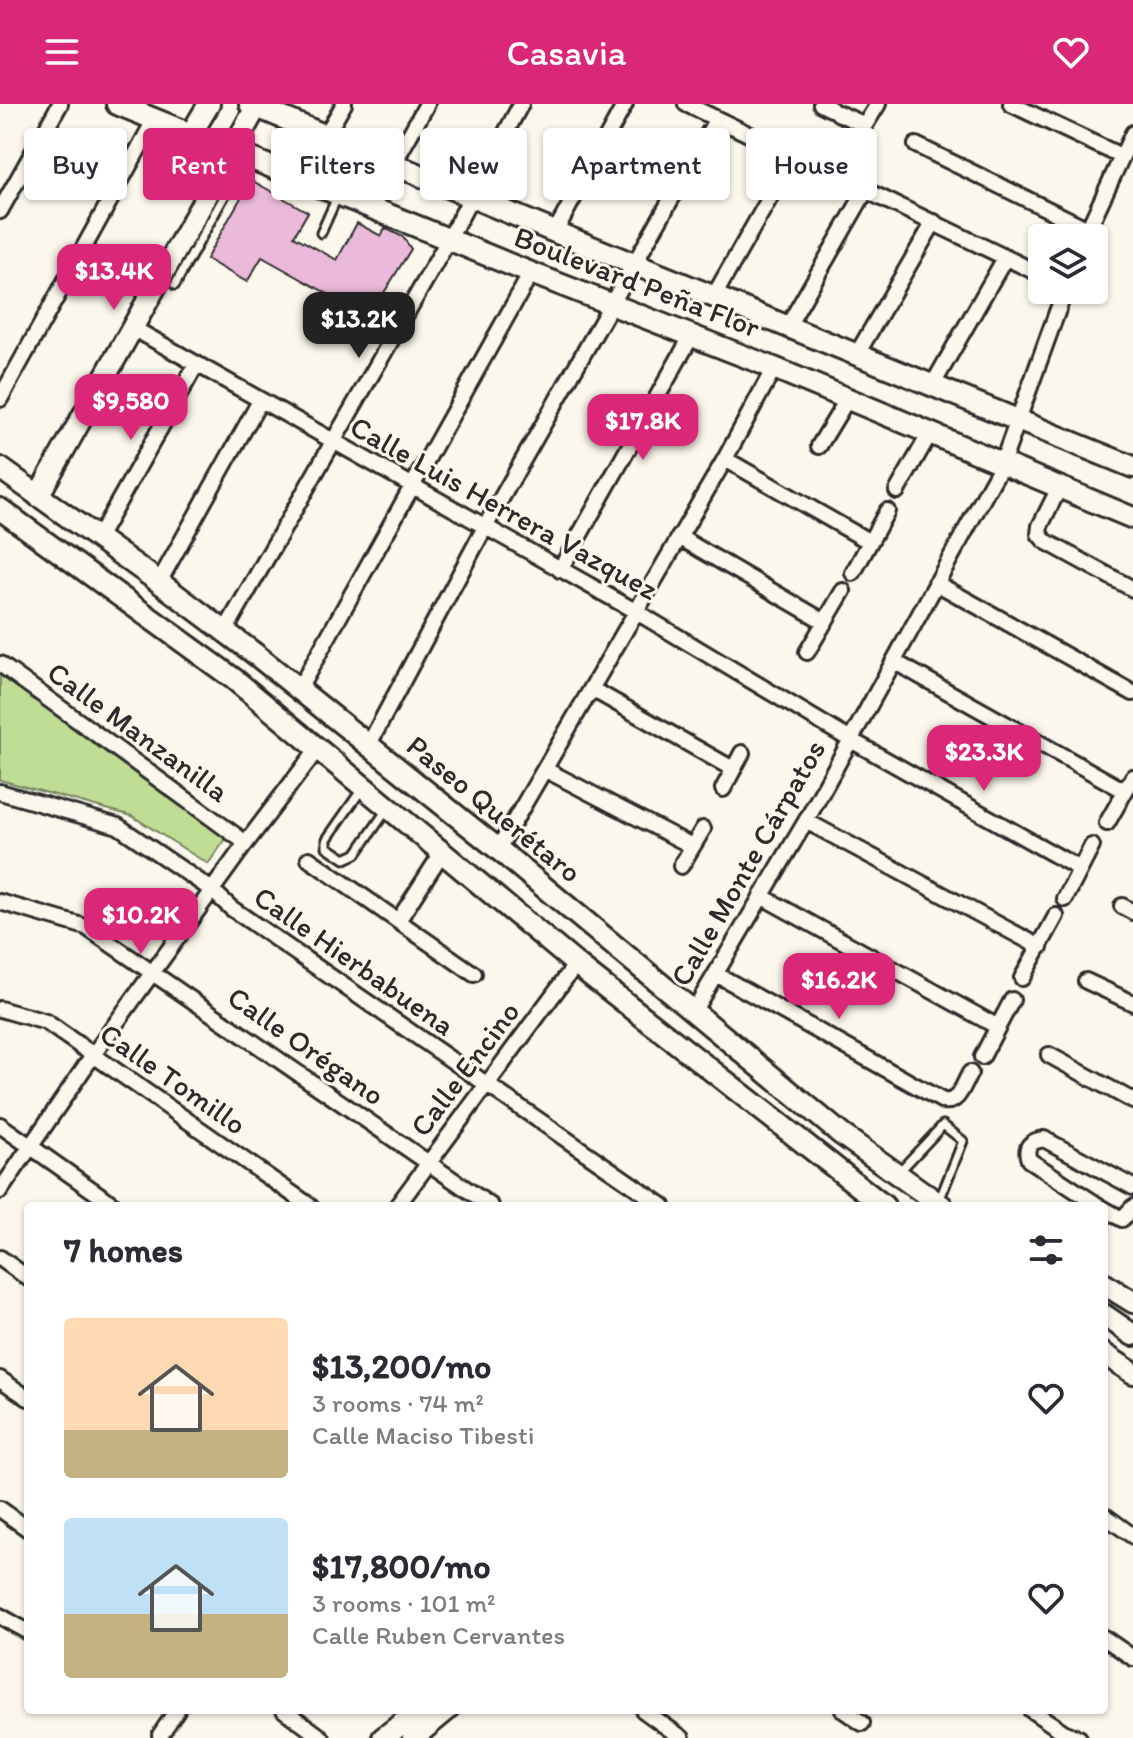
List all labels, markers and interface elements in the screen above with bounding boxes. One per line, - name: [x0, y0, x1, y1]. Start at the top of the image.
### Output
- icon: menu: [40, 30, 84, 74]
- icon: heart: [1049, 30, 1093, 74]
- text: Casavia: [506, 31, 627, 74]
- chip: Buy: [24, 128, 127, 200]
- chip: Rent: [143, 128, 255, 200]
- chip: Filters: [271, 128, 404, 200]
- chip: New: [420, 128, 527, 200]
- chip: Apartment: [543, 128, 730, 200]
- chip: House: [746, 128, 877, 200]
- street label: Boulevard Peña Flor: [509, 218, 766, 346]
- map controls: [1028, 224, 1108, 304]
- button: layers: [1028, 224, 1108, 304]
- pin: $13.4K: [49, 244, 179, 312]
- text: $13.4K: [75, 254, 153, 286]
- pin: $13.2K: [294, 292, 424, 360]
- text: $13.2K: [321, 302, 397, 334]
- pin: $9,580: [66, 374, 196, 442]
- text: $9,580: [93, 384, 169, 416]
- pin: $17.8K: [578, 394, 708, 462]
- text: $17.8K: [605, 404, 681, 436]
- street label: Calle Luis Herrera Vazquez: [344, 407, 665, 608]
- street label: Calle Manzanilla: [40, 653, 237, 810]
- pin: $23.3K: [919, 725, 1049, 793]
- street label: Paseo Querétaro: [399, 727, 589, 890]
- street label: Calle Monte Cárpatos: [662, 733, 833, 993]
- text: $23.3K: [945, 735, 1023, 767]
- street label: Calle Hierbabuena: [247, 878, 462, 1044]
- pin: $10.2K: [76, 888, 206, 956]
- text: $10.2K: [102, 898, 180, 930]
- pin: $16.2K: [774, 953, 904, 1021]
- text: $16.2K: [801, 963, 877, 995]
- street label: Calle Orégano: [221, 978, 392, 1113]
- street label: Calle Encino: [402, 994, 527, 1144]
- street label: Calle Tomillo: [93, 1015, 254, 1143]
- icon: filters: [1024, 1228, 1068, 1272]
- text: 7 homes: [64, 1230, 183, 1271]
- text: $13,200/mo: [312, 1346, 492, 1387]
- icon: home: [128, 1350, 224, 1446]
- icon: heart: [1024, 1376, 1068, 1420]
- text: 3 rooms · 74 m²: [312, 1387, 484, 1419]
- text: Calle Maciso Tibesti: [312, 1419, 534, 1451]
- text: $17,800/mo: [312, 1546, 491, 1587]
- icon: home: [128, 1550, 224, 1646]
- icon: heart: [1024, 1576, 1068, 1620]
- text: 3 rooms · 101 m²: [312, 1587, 495, 1619]
- text: Calle Ruben Cervantes: [312, 1619, 565, 1651]

